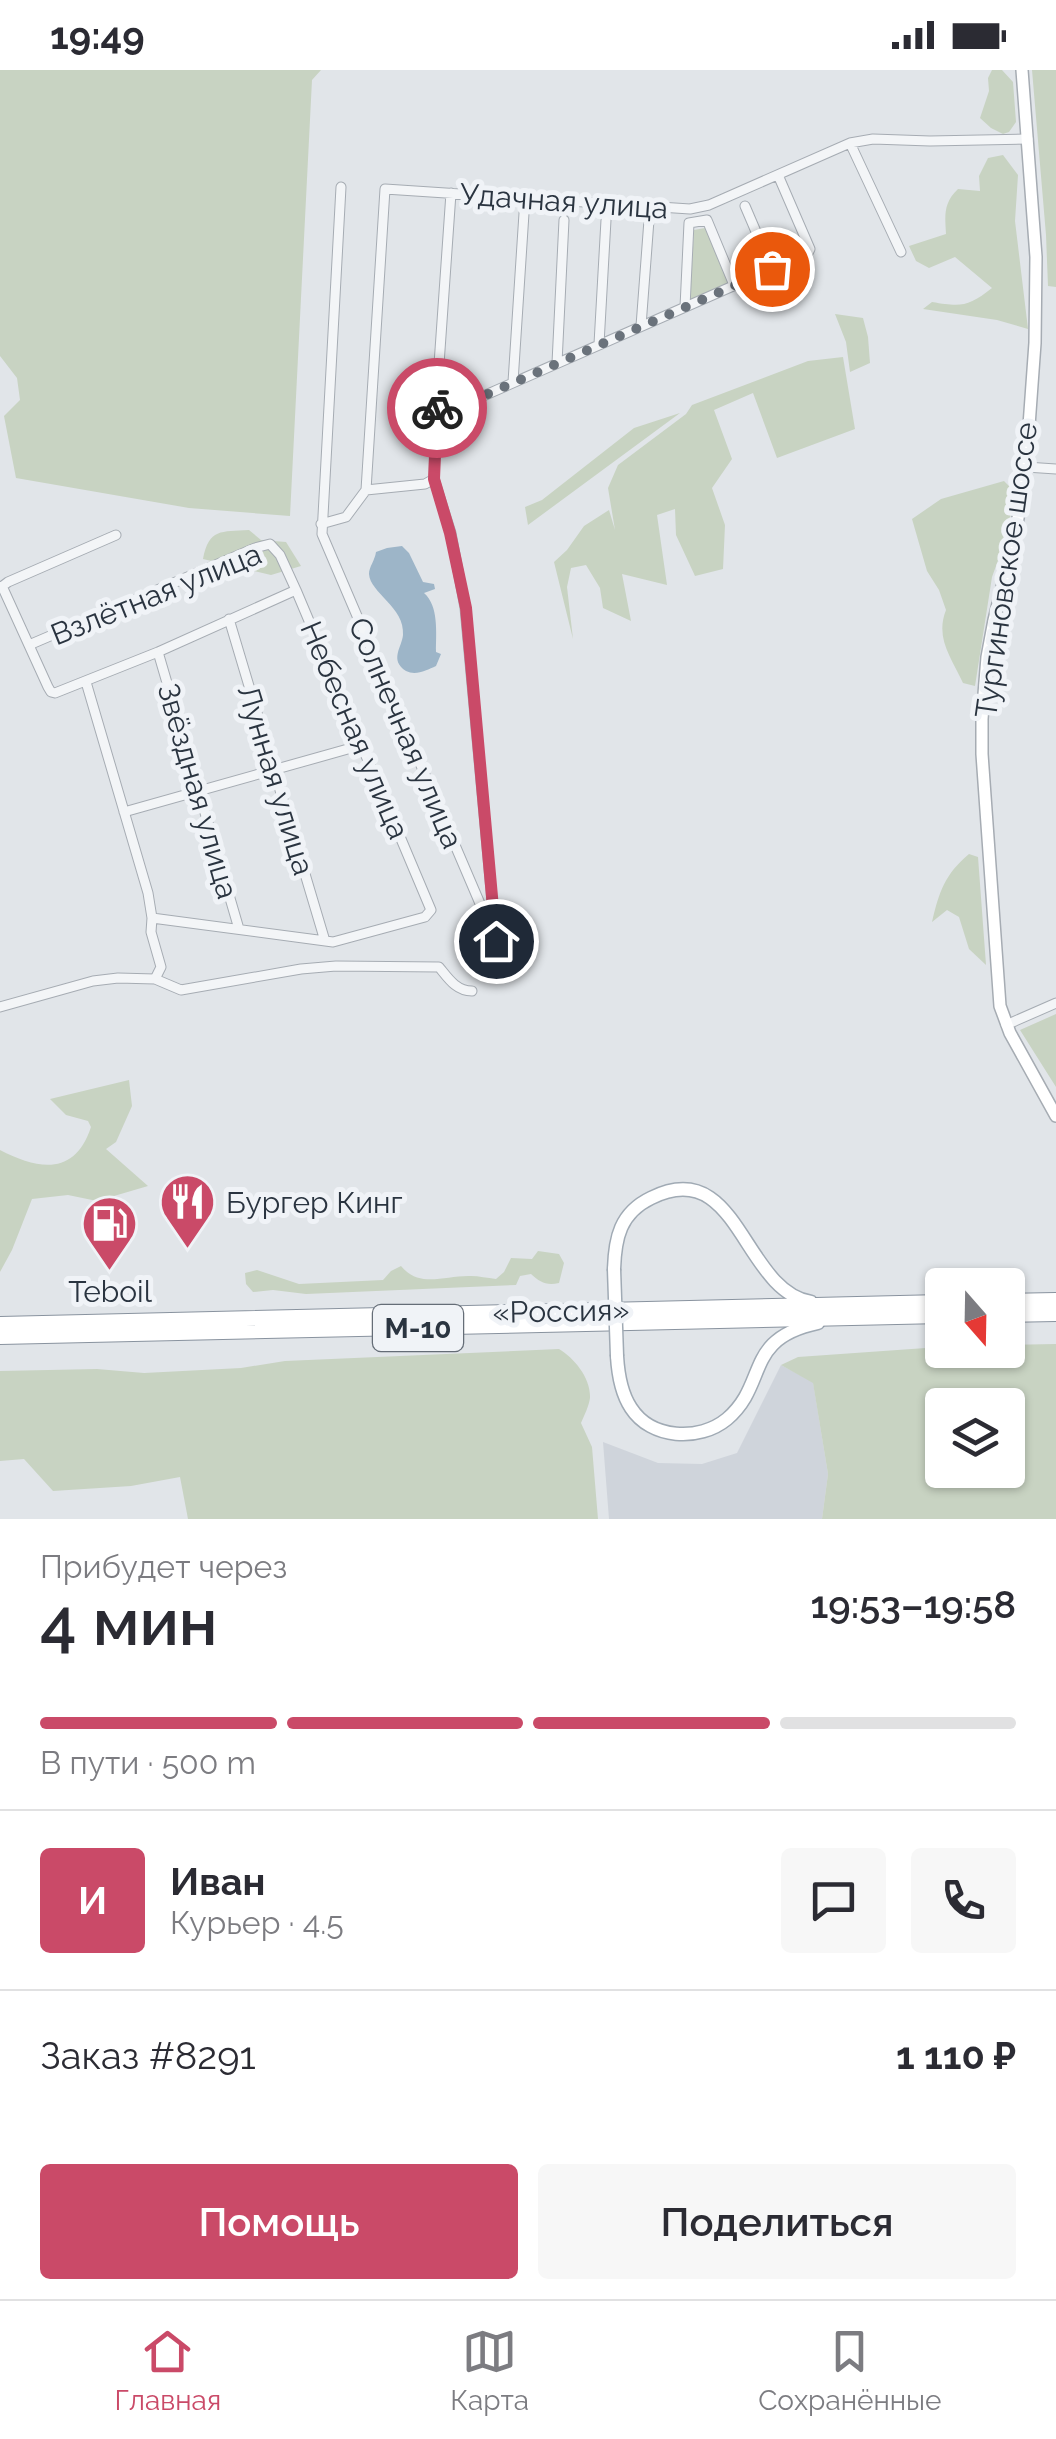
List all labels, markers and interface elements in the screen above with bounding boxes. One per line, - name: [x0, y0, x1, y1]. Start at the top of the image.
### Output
- text: 19:49: [50, 13, 145, 58]
- street label: Удачная улица: [459, 176, 669, 226]
- pin: [730, 227, 815, 312]
- icon: bag: [745, 242, 800, 297]
- courier: [387, 358, 487, 458]
- icon: bike: [410, 381, 465, 436]
- street label: Тургиновское шоссе: [968, 420, 1044, 720]
- street label: Взлётная улица: [46, 536, 266, 652]
- street label: Солнечная улица: [342, 612, 470, 854]
- street label: Небесная улица: [293, 616, 417, 844]
- street label: Звёздная улица: [151, 679, 245, 903]
- street label: Лунная улица: [231, 681, 321, 879]
- pin: [454, 899, 539, 984]
- icon: home: [469, 914, 524, 969]
- restaurant icon: Бургер Кинг: [157, 1172, 217, 1251]
- place label: Бургер Кинг: [226, 1185, 403, 1220]
- fuel station icon: Teboil: [80, 1193, 140, 1272]
- north arrow: [925, 1268, 1025, 1368]
- map controls: [925, 1268, 1025, 1488]
- place label: Teboil: [68, 1274, 153, 1309]
- street label: «Россия»: [492, 1292, 630, 1330]
- road number: М-10: [373, 1305, 463, 1351]
- button: layers: [925, 1388, 1025, 1488]
- text: Прибудет через: [40, 1548, 287, 1585]
- text: 19:53–19:58: [810, 1582, 1016, 1627]
- text: 4 мин: [40, 1584, 218, 1660]
- text: В пути · 500 m: [40, 1744, 256, 1781]
- button: chat: [781, 1848, 886, 1953]
- button: phone: [911, 1848, 1016, 1953]
- text: Иван: [170, 1859, 265, 1904]
- text: И: [78, 1878, 107, 1923]
- text: Курьер · 4.5: [170, 1904, 344, 1941]
- text: Заказ #8291: [40, 2033, 256, 2078]
- text: 1 110 ₽: [896, 2033, 1016, 2078]
- button: Помощь: [40, 2164, 518, 2279]
- button: Поделиться: [538, 2164, 1016, 2279]
- tab: Главная: [115, 2324, 221, 2417]
- tab: Карта: [450, 2324, 529, 2417]
- tab: Сохранённые: [758, 2324, 941, 2417]

